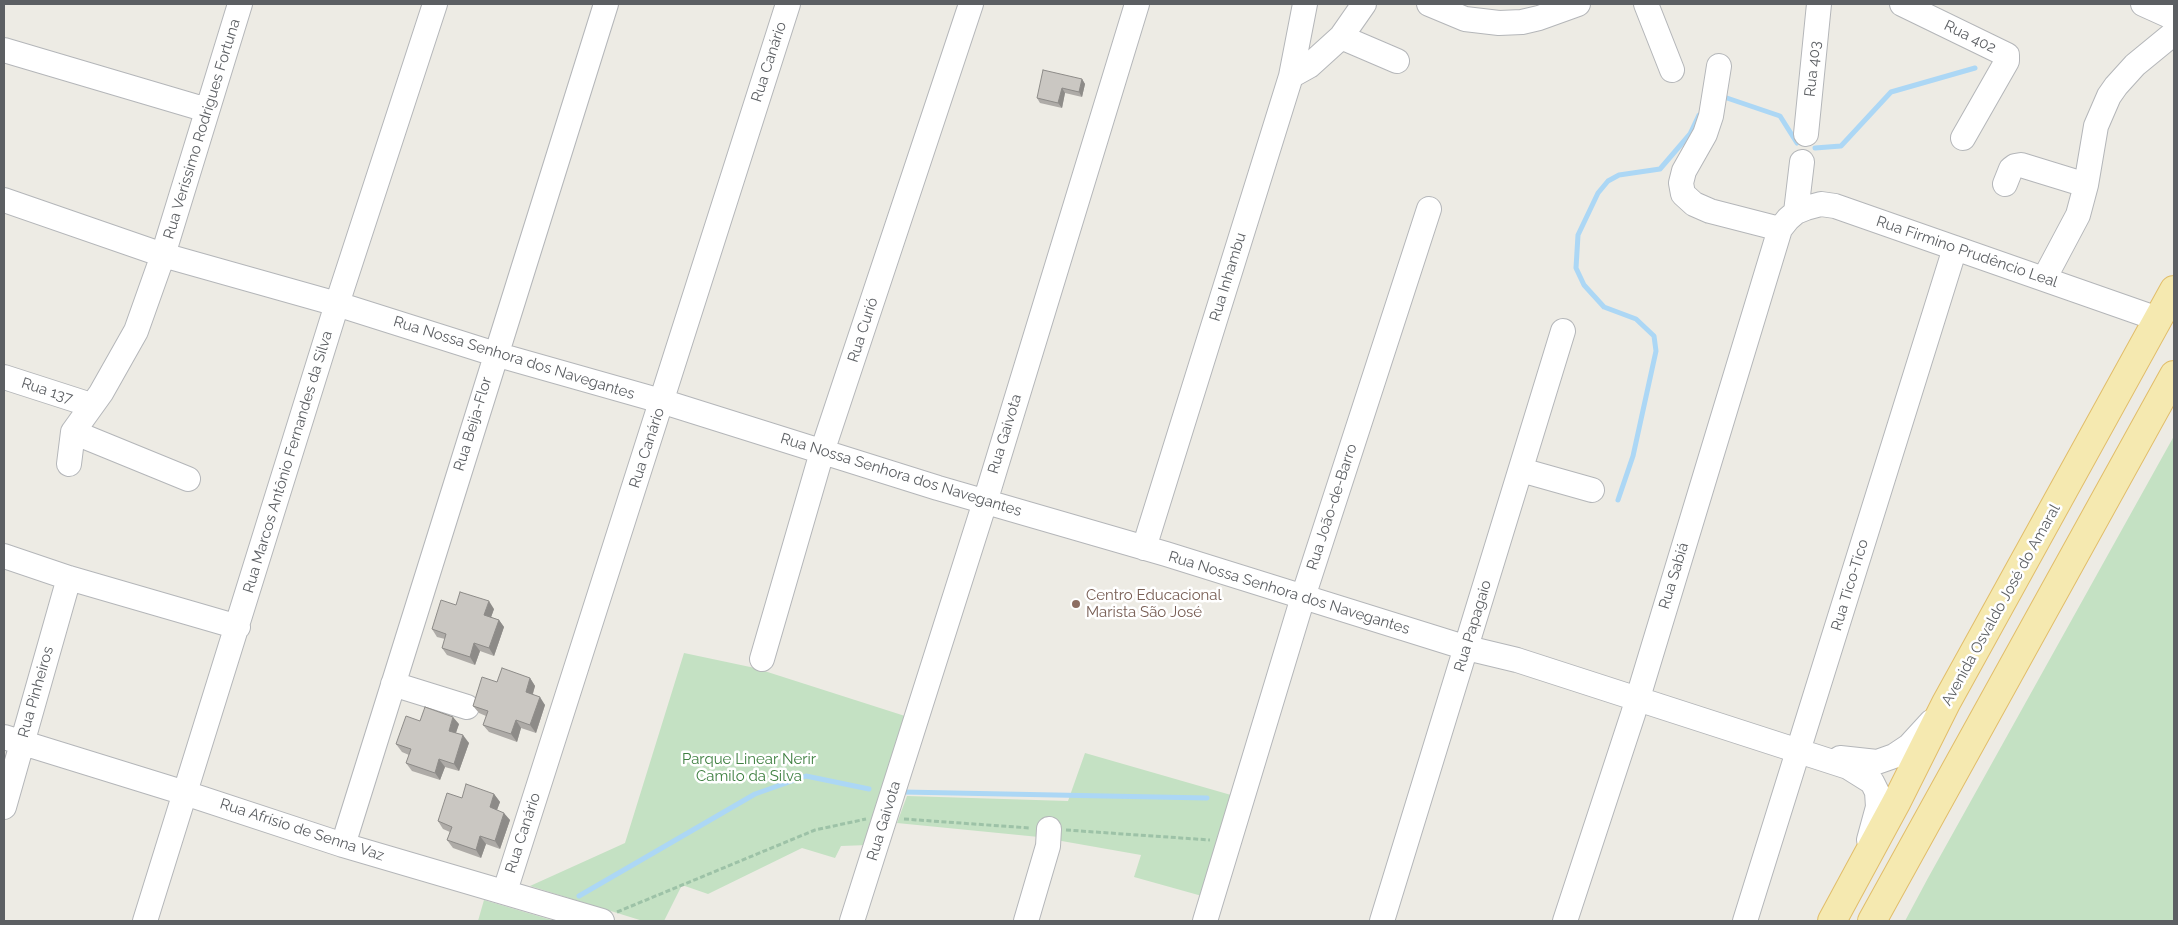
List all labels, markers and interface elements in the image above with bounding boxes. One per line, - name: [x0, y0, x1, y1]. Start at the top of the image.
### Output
- street label: Rua Veríssimo Rodrigues Fortuna: [160, 17, 244, 241]
- street label: Rua 402: [1941, 17, 1999, 57]
- street label: Rua Canário: [748, 20, 790, 104]
- street label: Rua 403: [1801, 40, 1825, 98]
- street label: Rua Firmino Prudêncio Leal: [1874, 212, 2060, 292]
- street label: Rua Inhambu: [1206, 230, 1250, 324]
- street label: Rua Curió: [844, 295, 882, 365]
- street label: Rua Nossa Senhora dos Navegantes: [391, 313, 637, 403]
- street label: Rua Marcos Antônio Fernandes da Silva: [239, 329, 337, 595]
- street label: Rua 137: [19, 374, 75, 408]
- street label: Rua Beija-Flor: [450, 375, 496, 473]
- street label: Rua Gaivota: [984, 392, 1026, 476]
- street label: Rua Canário: [626, 406, 668, 490]
- street label: Rua Nossa Senhora dos Navegantes: [778, 430, 1024, 520]
- street label: Rua João-de-Barro: [1303, 442, 1361, 572]
- street label: Avenida Osvaldo José do Amaral: [1938, 501, 2064, 709]
- street label: Rua Tico-Tico: [1828, 537, 1872, 633]
- street label: Rua Sabiá: [1655, 541, 1693, 611]
- street label: Rua Nossa Senhora dos Navegantes: [1166, 548, 1412, 638]
- street label: Rua Papagaio: [1450, 578, 1496, 674]
- place label: Centro Educacional Marista São José: [1086, 586, 1222, 621]
- marker: Centro Educacional Marista São José: [1070, 598, 1082, 610]
- street label: Rua Pinheiros: [14, 644, 58, 740]
- park label: Parque Linear Nerir Camilo da Silva: [682, 750, 816, 785]
- street label: Rua Gaivota: [863, 779, 905, 863]
- street label: Rua Canário: [502, 791, 544, 875]
- street label: Rua Afrísio de Senna Vaz: [218, 795, 386, 865]

